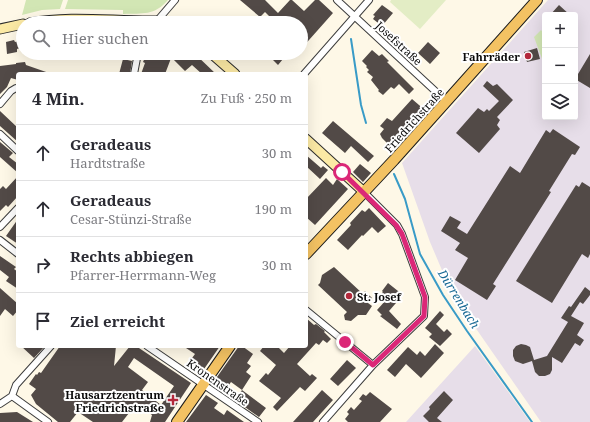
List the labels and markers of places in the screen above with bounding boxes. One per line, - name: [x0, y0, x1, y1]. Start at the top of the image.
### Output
- place label: Fahrräder: [463, 49, 520, 64]
- marker: Fahrräder: [523, 51, 533, 61]
- place label: St. Josef: [357, 289, 403, 304]
- marker: St. Josef: [344, 291, 354, 301]
- place label: Hausarztzentrum Friedrichstraße: [65, 387, 164, 415]
- marker: Hausarztzentrum Friedrichstraße: [167, 394, 179, 406]

